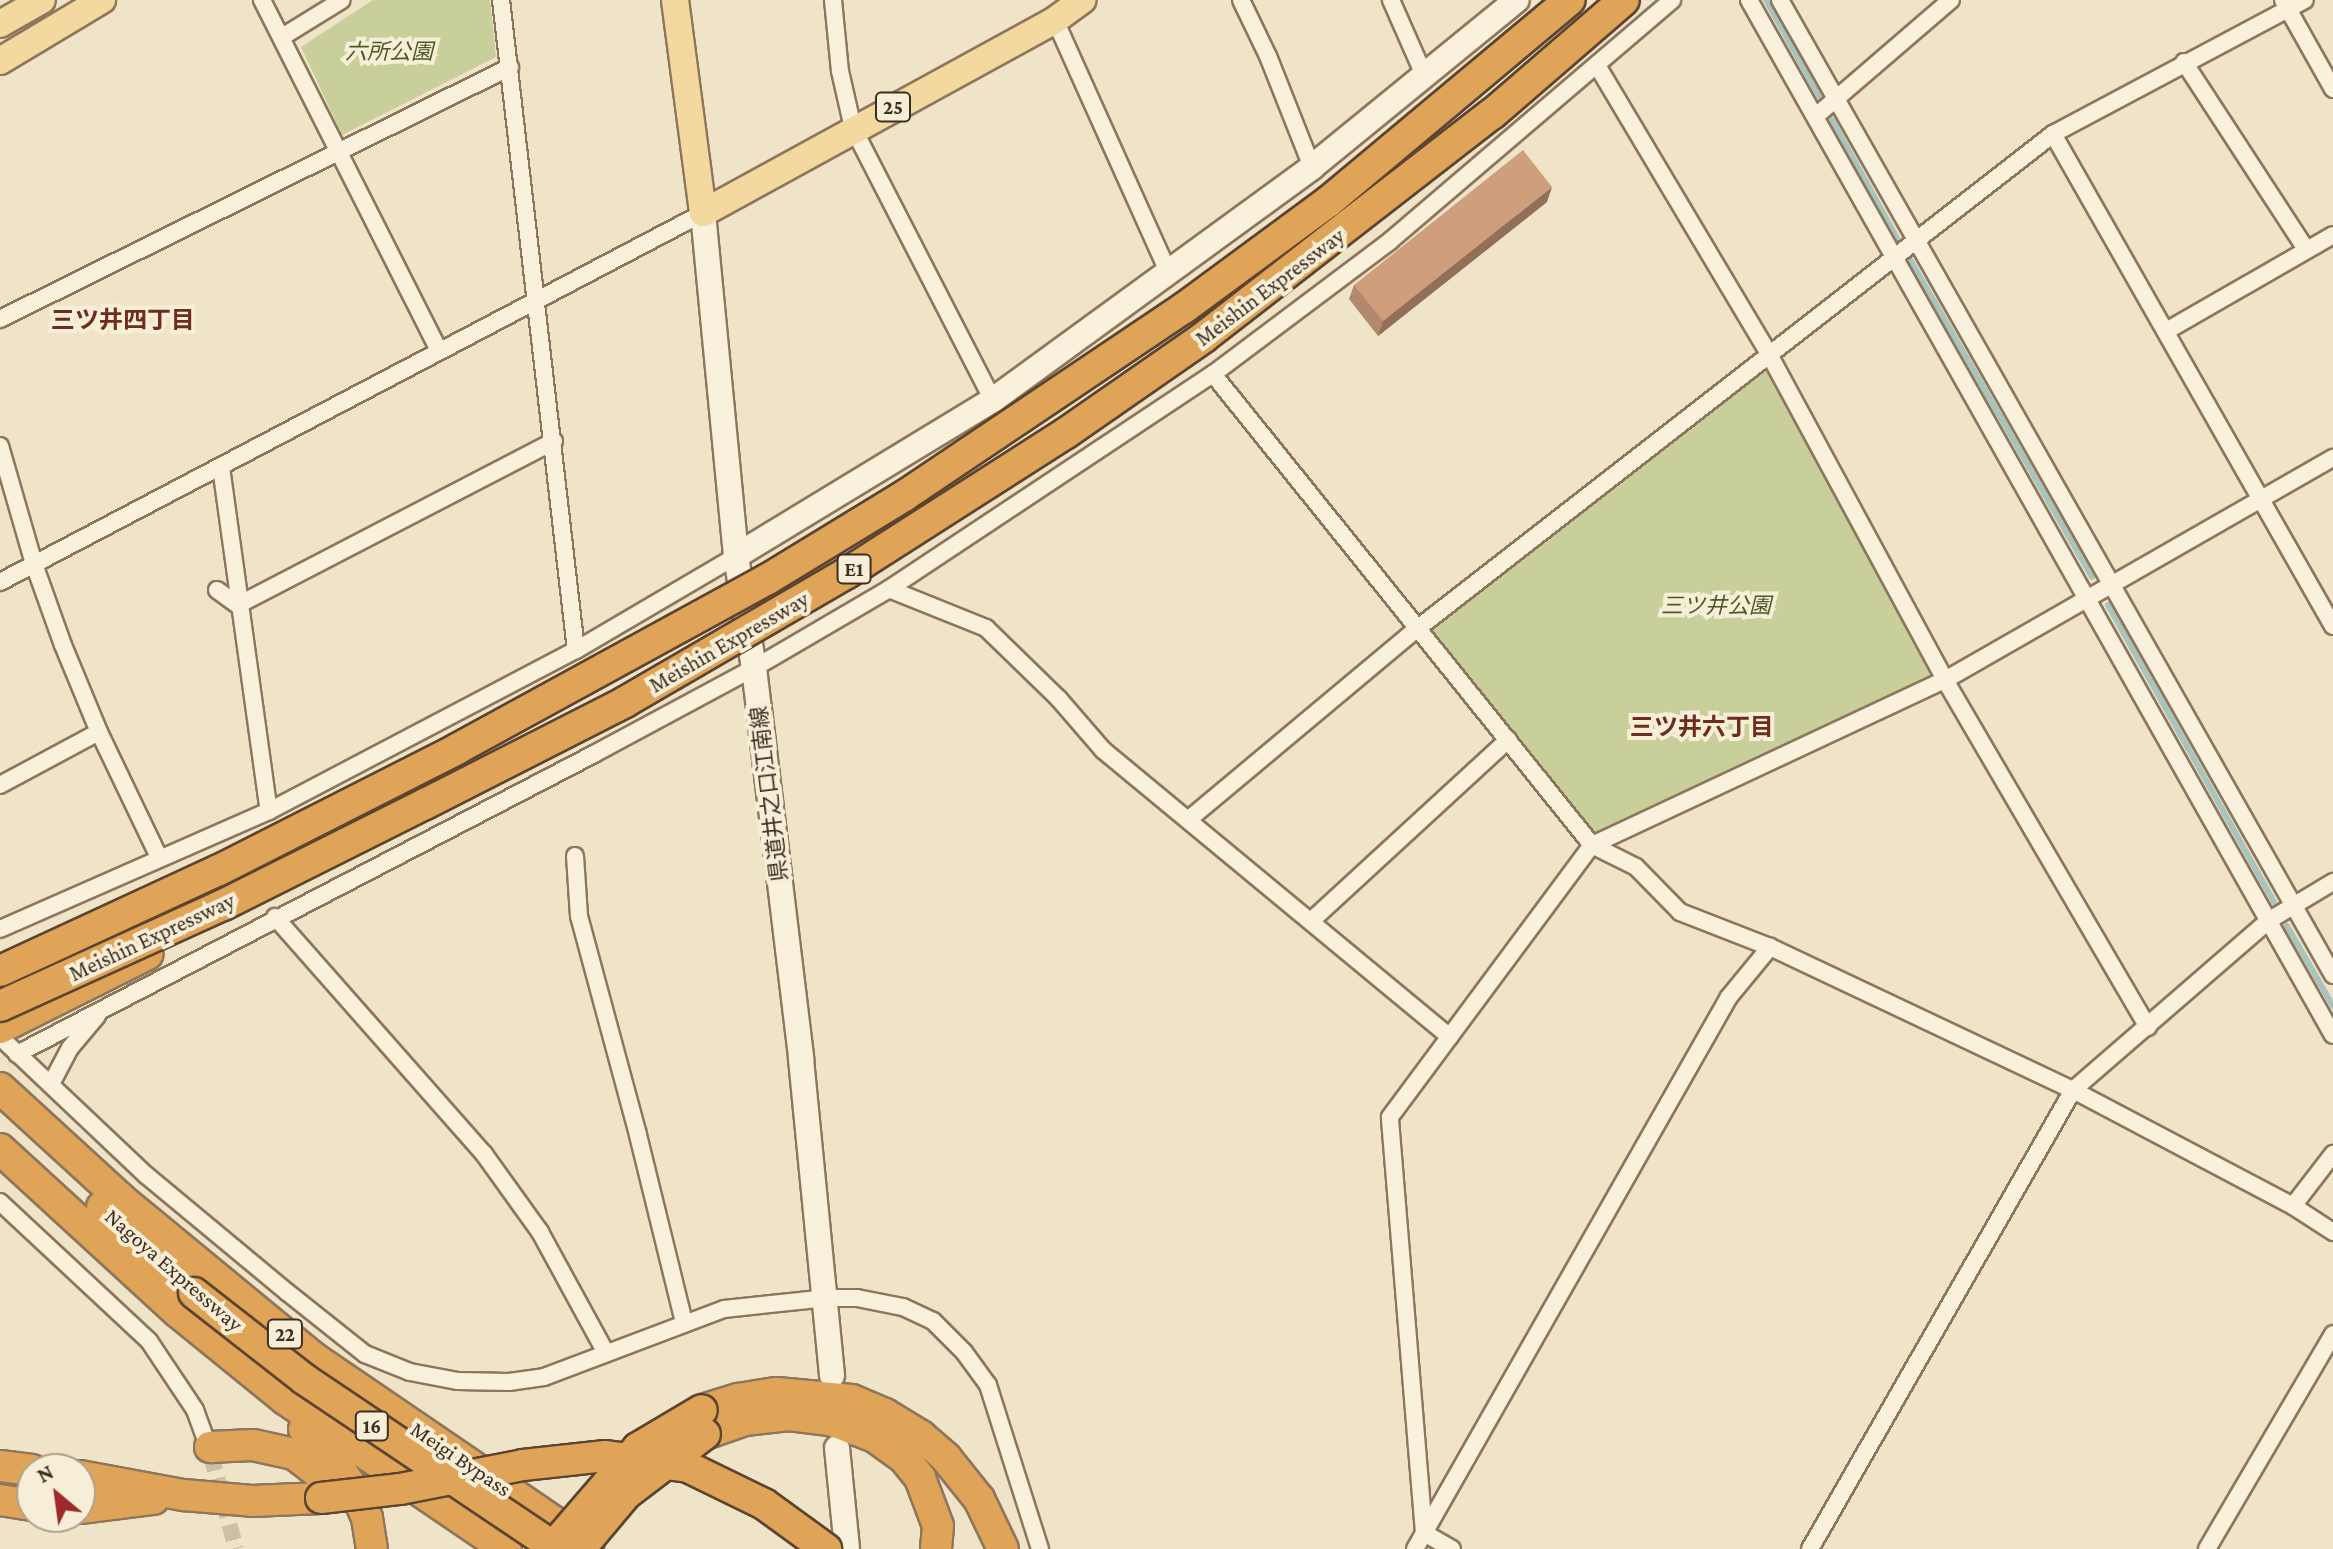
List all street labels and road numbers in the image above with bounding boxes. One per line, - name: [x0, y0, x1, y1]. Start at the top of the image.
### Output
- road number: 25: [875, 91, 911, 123]
- street label: Meishin Expressway: [1190, 222, 1350, 352]
- road number: E1: [836, 553, 872, 585]
- street label: Meishin Expressway: [645, 586, 813, 698]
- street label: 県道井之口江南線: [745, 705, 793, 883]
- street label: Meishin Expressway: [65, 887, 239, 987]
- street label: Nagoya Expressway: [100, 1203, 248, 1337]
- road number: 22: [265, 1318, 305, 1350]
- road number: 16: [354, 1410, 390, 1442]
- street label: Meigi Bypass: [406, 1416, 516, 1502]

